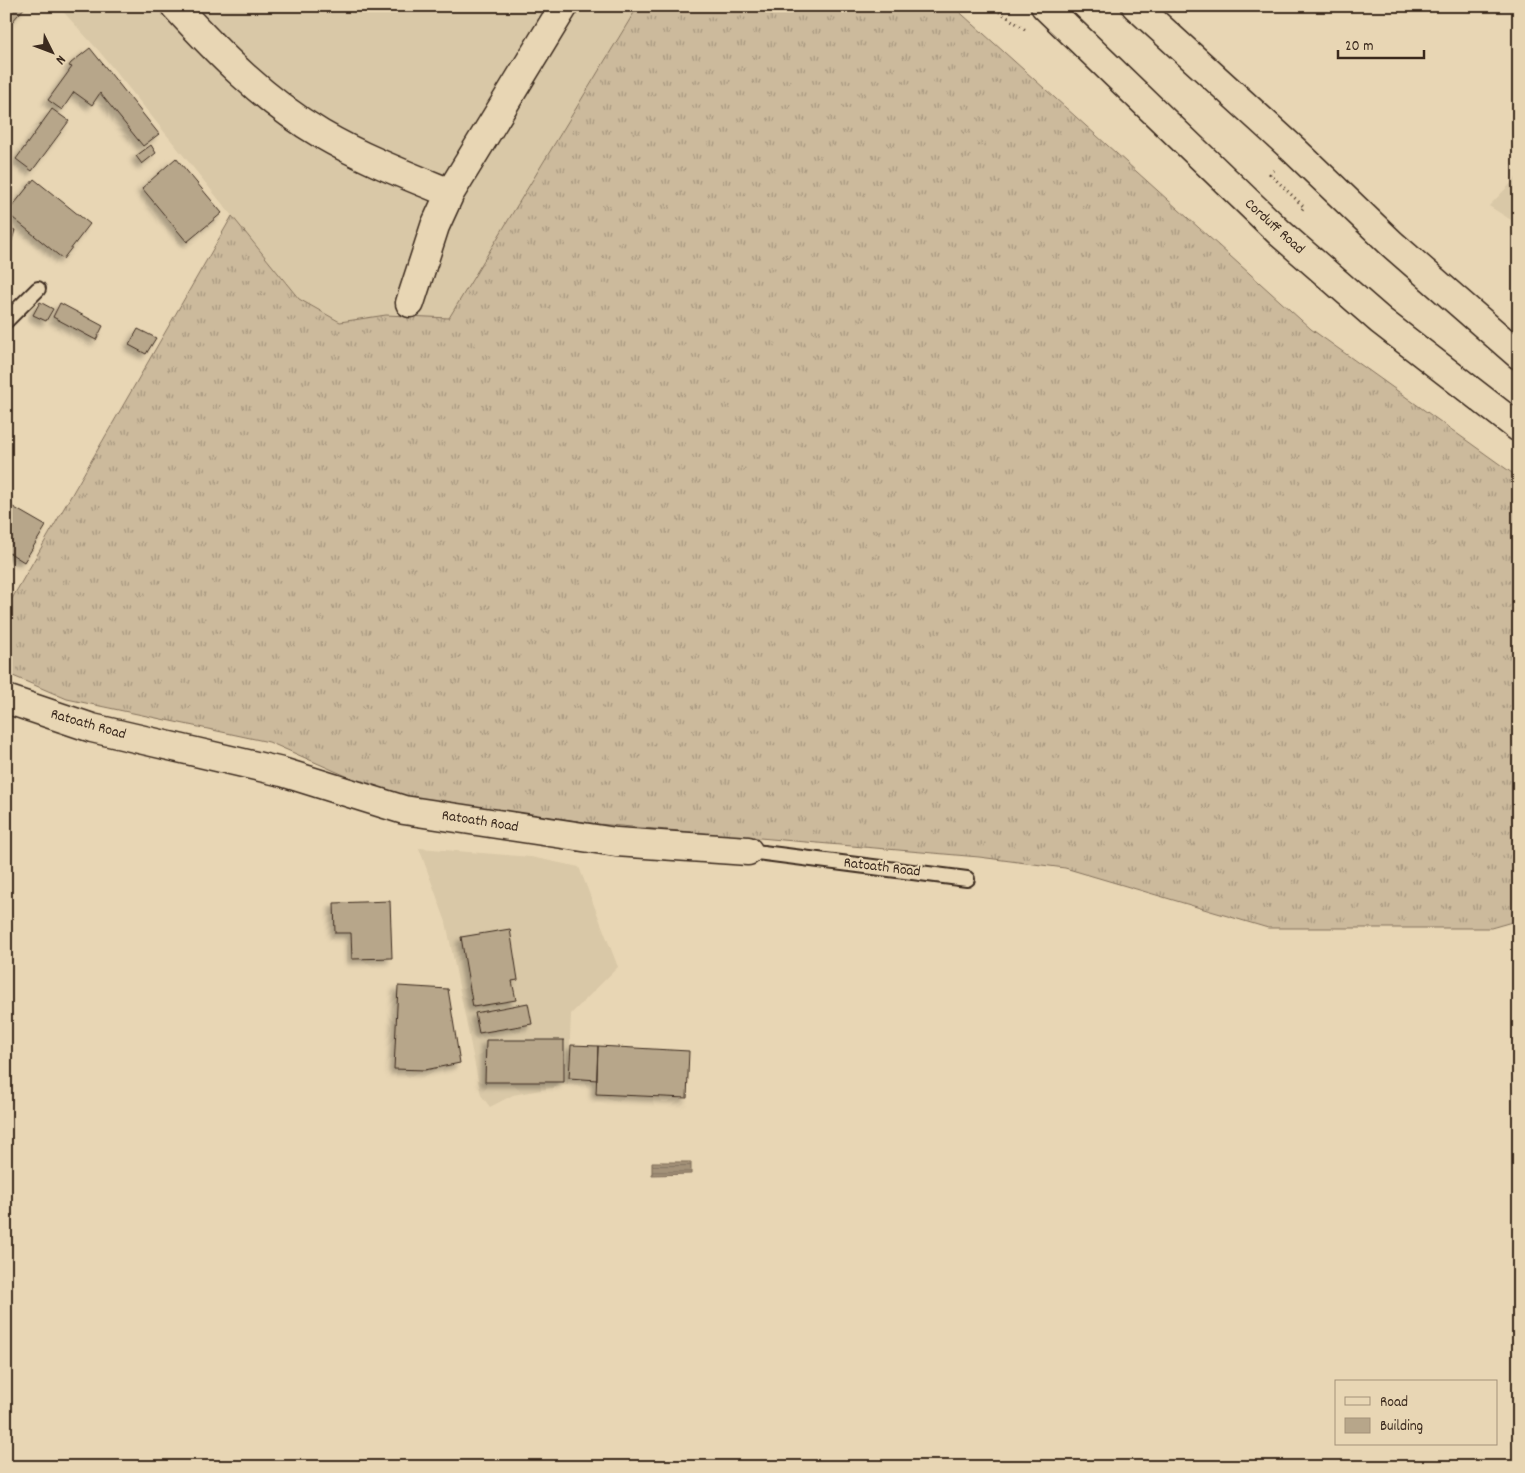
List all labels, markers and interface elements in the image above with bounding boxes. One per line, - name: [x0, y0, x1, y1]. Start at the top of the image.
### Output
- north arrow: [28, 28, 78, 78]
- scale bar: [1338, 28, 1424, 60]
- text: 20 m: [1345, 36, 1373, 58]
- text: N: [50, 50, 70, 69]
- street label: Corduff Road: [1239, 194, 1309, 260]
- street label: Ratoath Road: [48, 704, 128, 746]
- street label: Ratoath Road: [440, 805, 520, 839]
- street label: Ratoath Road: [842, 852, 922, 884]
- legend: [1335, 1380, 1498, 1446]
- text: Road: [1380, 1392, 1408, 1414]
- text: Building: [1380, 1416, 1423, 1438]

